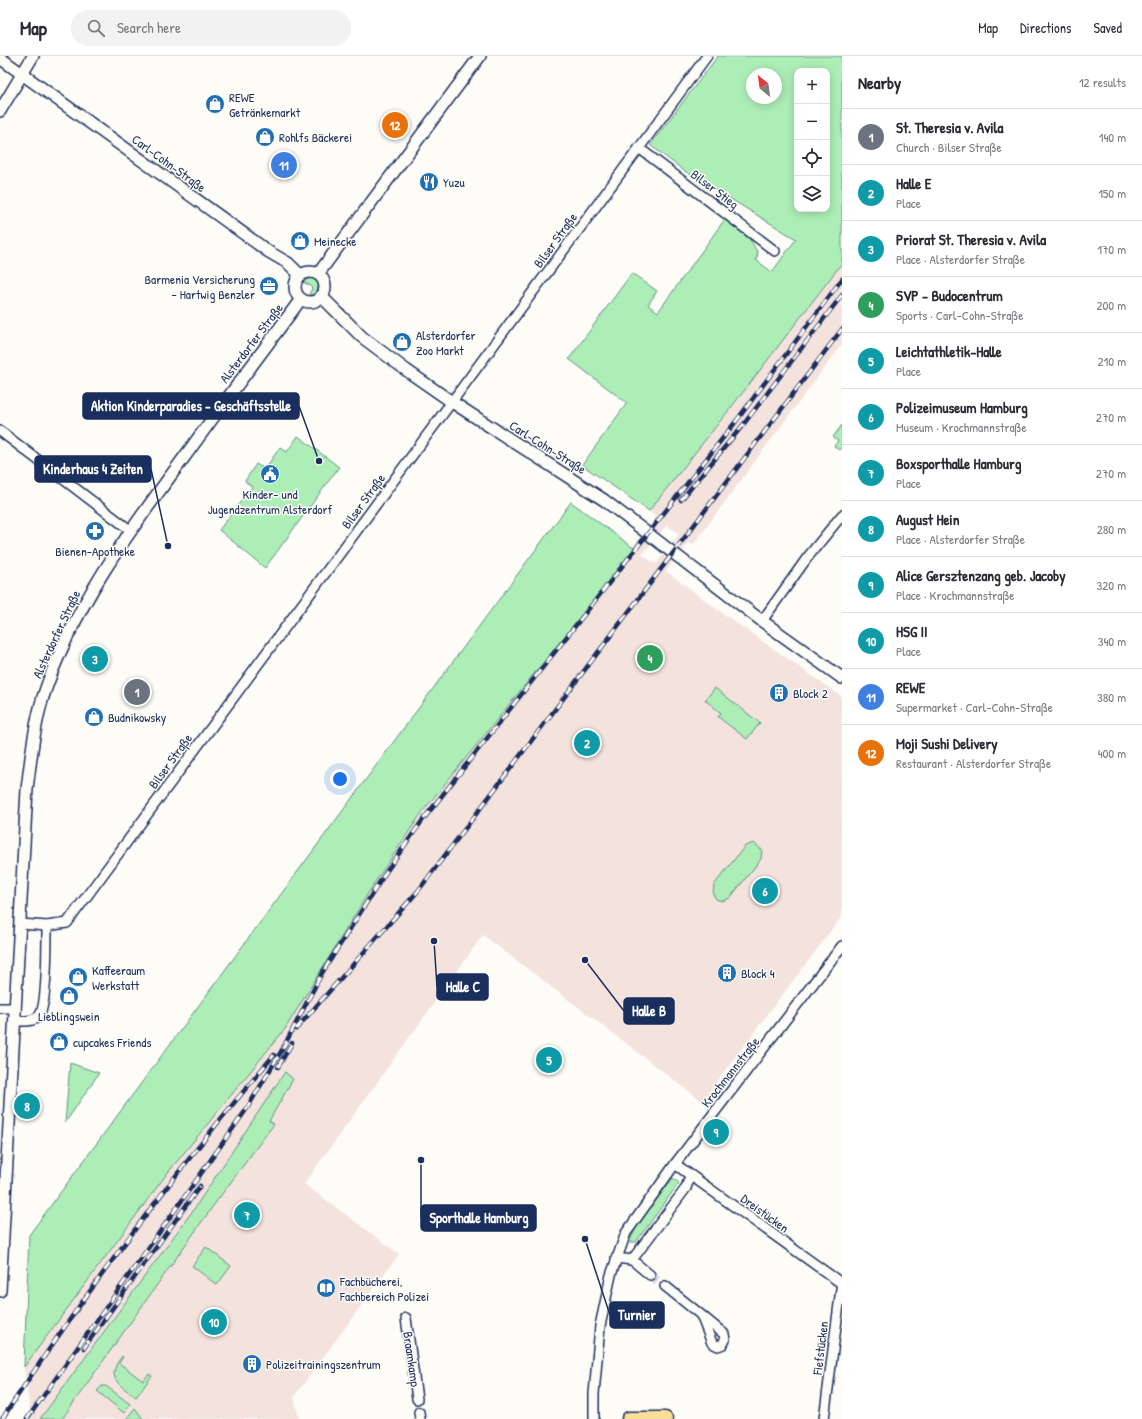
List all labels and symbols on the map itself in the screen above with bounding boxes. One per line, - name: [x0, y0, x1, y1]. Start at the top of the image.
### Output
- north arrow: [746, 68, 782, 104]
- place label: REWE Getränkemarkt: [229, 88, 301, 121]
- shop icon: REWE Getränkemarkt: [204, 93, 226, 115]
- pin: 12: [382, 110, 408, 140]
- shop icon: Rohlfs Bäckerei: [254, 126, 276, 148]
- place label: Rohlfs Bäckerei: [279, 128, 352, 146]
- street label: Carl-Cohn-Straße: [128, 130, 210, 196]
- pin: 11: [271, 150, 297, 180]
- street label: Bilser Stieg: [687, 165, 743, 213]
- restaurant icon: Yuzu: [418, 171, 440, 193]
- place label: Yuzu: [443, 173, 465, 191]
- street label: Bilser Straße: [529, 209, 581, 271]
- shop icon: Meinecke: [289, 230, 311, 252]
- place label: Meinecke: [314, 232, 356, 250]
- place label: Barmenia Versicherung - Hartwig Benzler: [144, 270, 255, 303]
- office icon: Barmenia Versicherung - Hartwig Benzler: [258, 275, 280, 297]
- street label: Alsterdorfer Straße: [215, 300, 287, 386]
- place label: Alsterdorfer Zoo Markt: [416, 326, 476, 359]
- shop icon: Alsterdorfer Zoo Markt: [391, 331, 413, 353]
- callout: Aktion Kinderparadies - Geschäftsstelle: [83, 393, 299, 419]
- text: Aktion Kinderparadies - Geschäftsstelle: [91, 396, 291, 417]
- street label: Carl-Cohn-Straße: [506, 416, 590, 478]
- callout: Kinderhaus 4 Zeiten: [35, 456, 151, 482]
- text: Kinderhaus 4 Zeiten: [43, 459, 143, 478]
- public building icon: Kinder- und Jugendzentrum Alsterdorf: [259, 463, 281, 485]
- street label: Bilser Straße: [337, 470, 389, 532]
- place label: Kinder- und Jugendzentrum Alsterdorf: [208, 485, 333, 518]
- pharmacy icon: Bienen-Apotheke: [84, 520, 106, 542]
- place label: Bienen-Apotheke: [55, 542, 135, 560]
- street label: Alsterdorfer Straße: [28, 587, 84, 681]
- pin: 4: [637, 643, 663, 673]
- pin: 3: [82, 644, 108, 674]
- pin: 1: [124, 677, 150, 707]
- building icon: Block 2: [768, 682, 790, 704]
- place label: Block 2: [793, 684, 828, 702]
- shop icon: Budnikowsky: [83, 706, 105, 728]
- place label: Budnikowsky: [108, 708, 167, 726]
- pin: 2: [574, 728, 600, 758]
- street label: Bilser Straße: [144, 730, 196, 792]
- your location: [330, 769, 350, 789]
- pin: 6: [752, 876, 778, 906]
- place label: Kaffeeraum Werkstatt: [92, 961, 145, 994]
- building icon: Block 4: [716, 962, 738, 984]
- place label: Block 4: [741, 964, 775, 982]
- shop icon: Kaffeeraum Werkstatt: [67, 966, 89, 988]
- callout: Halle C: [437, 974, 488, 1000]
- text: Halle C: [446, 977, 481, 996]
- shop icon: Lieblingswein: [58, 985, 80, 1007]
- callout: Halle B: [624, 998, 674, 1024]
- text: Halle B: [632, 1001, 666, 1020]
- place label: Lieblingswein: [38, 1007, 100, 1025]
- shop icon: cupcakes Friends: [48, 1031, 70, 1053]
- place label: cupcakes Friends: [73, 1033, 151, 1051]
- street label: Krochmannstraße: [697, 1033, 763, 1111]
- pin: 5: [536, 1045, 562, 1075]
- pin: 8: [14, 1091, 40, 1121]
- pin: 9: [703, 1117, 729, 1147]
- street label: Dreistücken: [737, 1189, 793, 1237]
- pin: 7: [234, 1200, 260, 1230]
- callout: Sporthalle Hamburg: [421, 1205, 536, 1231]
- text: Sporthalle Hamburg: [429, 1208, 529, 1229]
- place label: Fachbücherei, Fachbereich Polizei: [339, 1272, 429, 1305]
- library icon: Fachbücherei, Fachbereich Polizei: [315, 1277, 337, 1299]
- callout: Turnier: [610, 1302, 664, 1328]
- text: Turnier: [617, 1305, 657, 1324]
- pin: 10: [201, 1307, 227, 1337]
- street label: Fiefstücken: [808, 1320, 832, 1377]
- street label: Braamkamp: [399, 1330, 425, 1388]
- building icon: Polizeitrainingszentrum: [241, 1353, 263, 1375]
- place label: Polizeitrainingszentrum: [266, 1355, 381, 1373]

